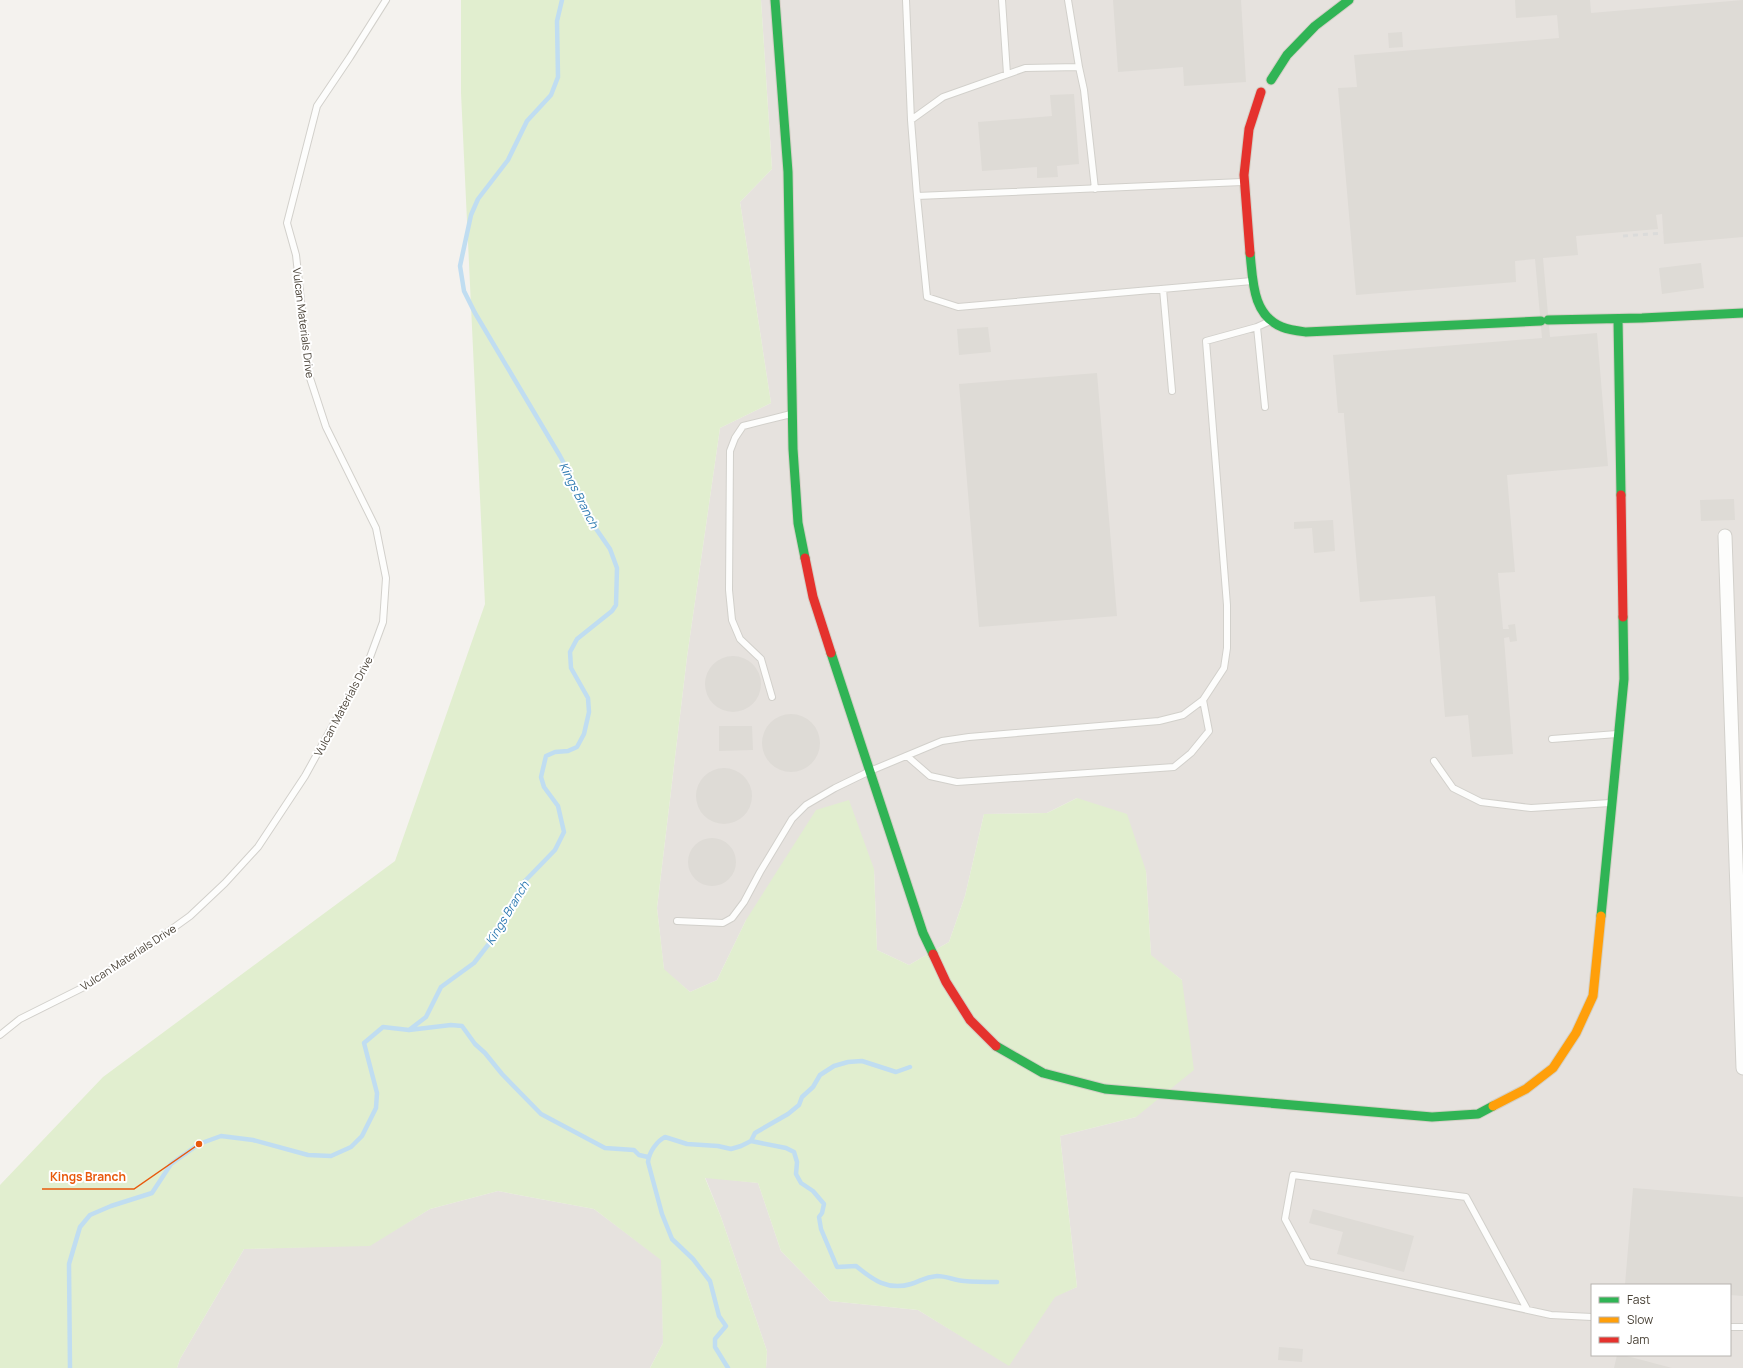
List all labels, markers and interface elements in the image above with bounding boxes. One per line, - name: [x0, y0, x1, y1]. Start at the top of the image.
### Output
- street label: Vulcan Materials Drive: [290, 267, 318, 380]
- water label: Kings Branch: [555, 459, 603, 532]
- street label: Vulcan Materials Drive: [310, 653, 376, 759]
- water label: Kings Branch: [481, 877, 533, 948]
- street label: Vulcan Materials Drive: [77, 920, 179, 994]
- callout: Kings Branch: [42, 1165, 134, 1189]
- text: Kings Branch: [50, 1168, 126, 1185]
- legend: [1591, 1284, 1731, 1356]
- text: Fast: [1627, 1291, 1651, 1308]
- text: Slow: [1627, 1311, 1653, 1328]
- text: Jam: [1627, 1331, 1649, 1348]

